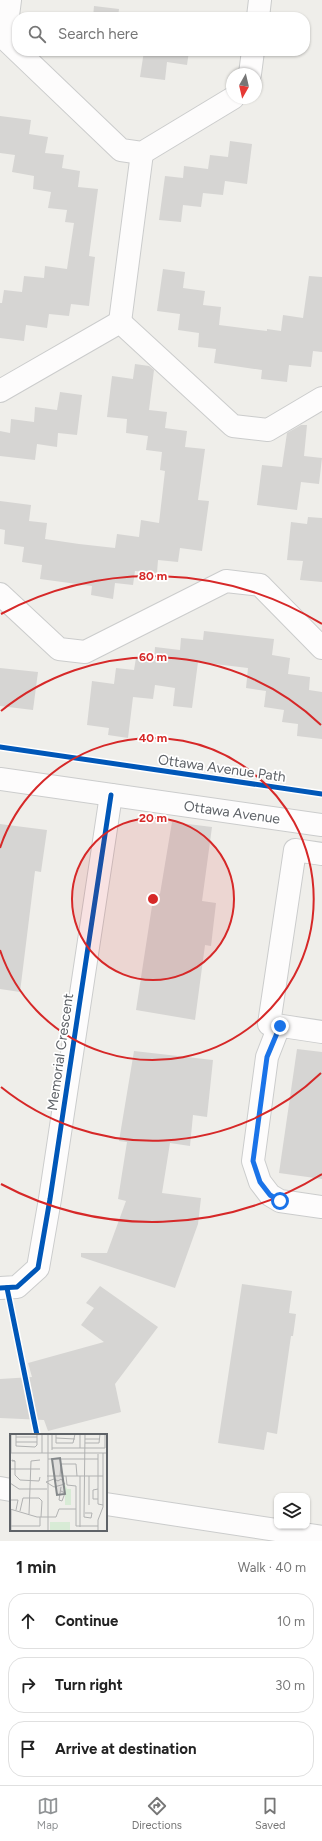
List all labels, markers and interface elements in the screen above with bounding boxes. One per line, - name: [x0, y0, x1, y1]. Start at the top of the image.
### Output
- search box: [12, 12, 310, 56]
- icon: search: [26, 23, 48, 45]
- text: Search here: [58, 25, 138, 43]
- north arrow: [226, 68, 262, 104]
- text: 80 m: [139, 569, 167, 583]
- text: 60 m: [139, 650, 167, 664]
- text: 40 m: [139, 731, 167, 745]
- street label: Ottawa Avenue Path: [157, 751, 287, 786]
- street label: Ottawa Avenue: [183, 797, 282, 828]
- text: 20 m: [139, 811, 167, 825]
- centre of rings: [146, 892, 160, 906]
- street label: Memorial Crescent: [44, 992, 77, 1112]
- route end: [271, 1017, 289, 1035]
- route start: [271, 1192, 289, 1210]
- inset map: [10, 1434, 107, 1531]
- map controls: [274, 1493, 310, 1529]
- button: layers: [274, 1493, 310, 1529]
- text: 1 min: [16, 1557, 56, 1577]
- text: Walk · 40 m: [238, 1560, 306, 1575]
- icon: ahead: [17, 1610, 39, 1632]
- text: Continue: [55, 1612, 118, 1630]
- text: 10 m: [277, 1614, 305, 1629]
- icon: right: [17, 1674, 39, 1696]
- text: Turn right: [55, 1676, 123, 1694]
- text: 30 m: [275, 1678, 305, 1693]
- icon: arrive: [17, 1738, 39, 1760]
- text: Arrive at destination: [55, 1740, 196, 1758]
- tab: Map: [37, 1795, 59, 1832]
- tab: Directions: [132, 1795, 182, 1832]
- tab: Saved: [255, 1795, 285, 1832]

